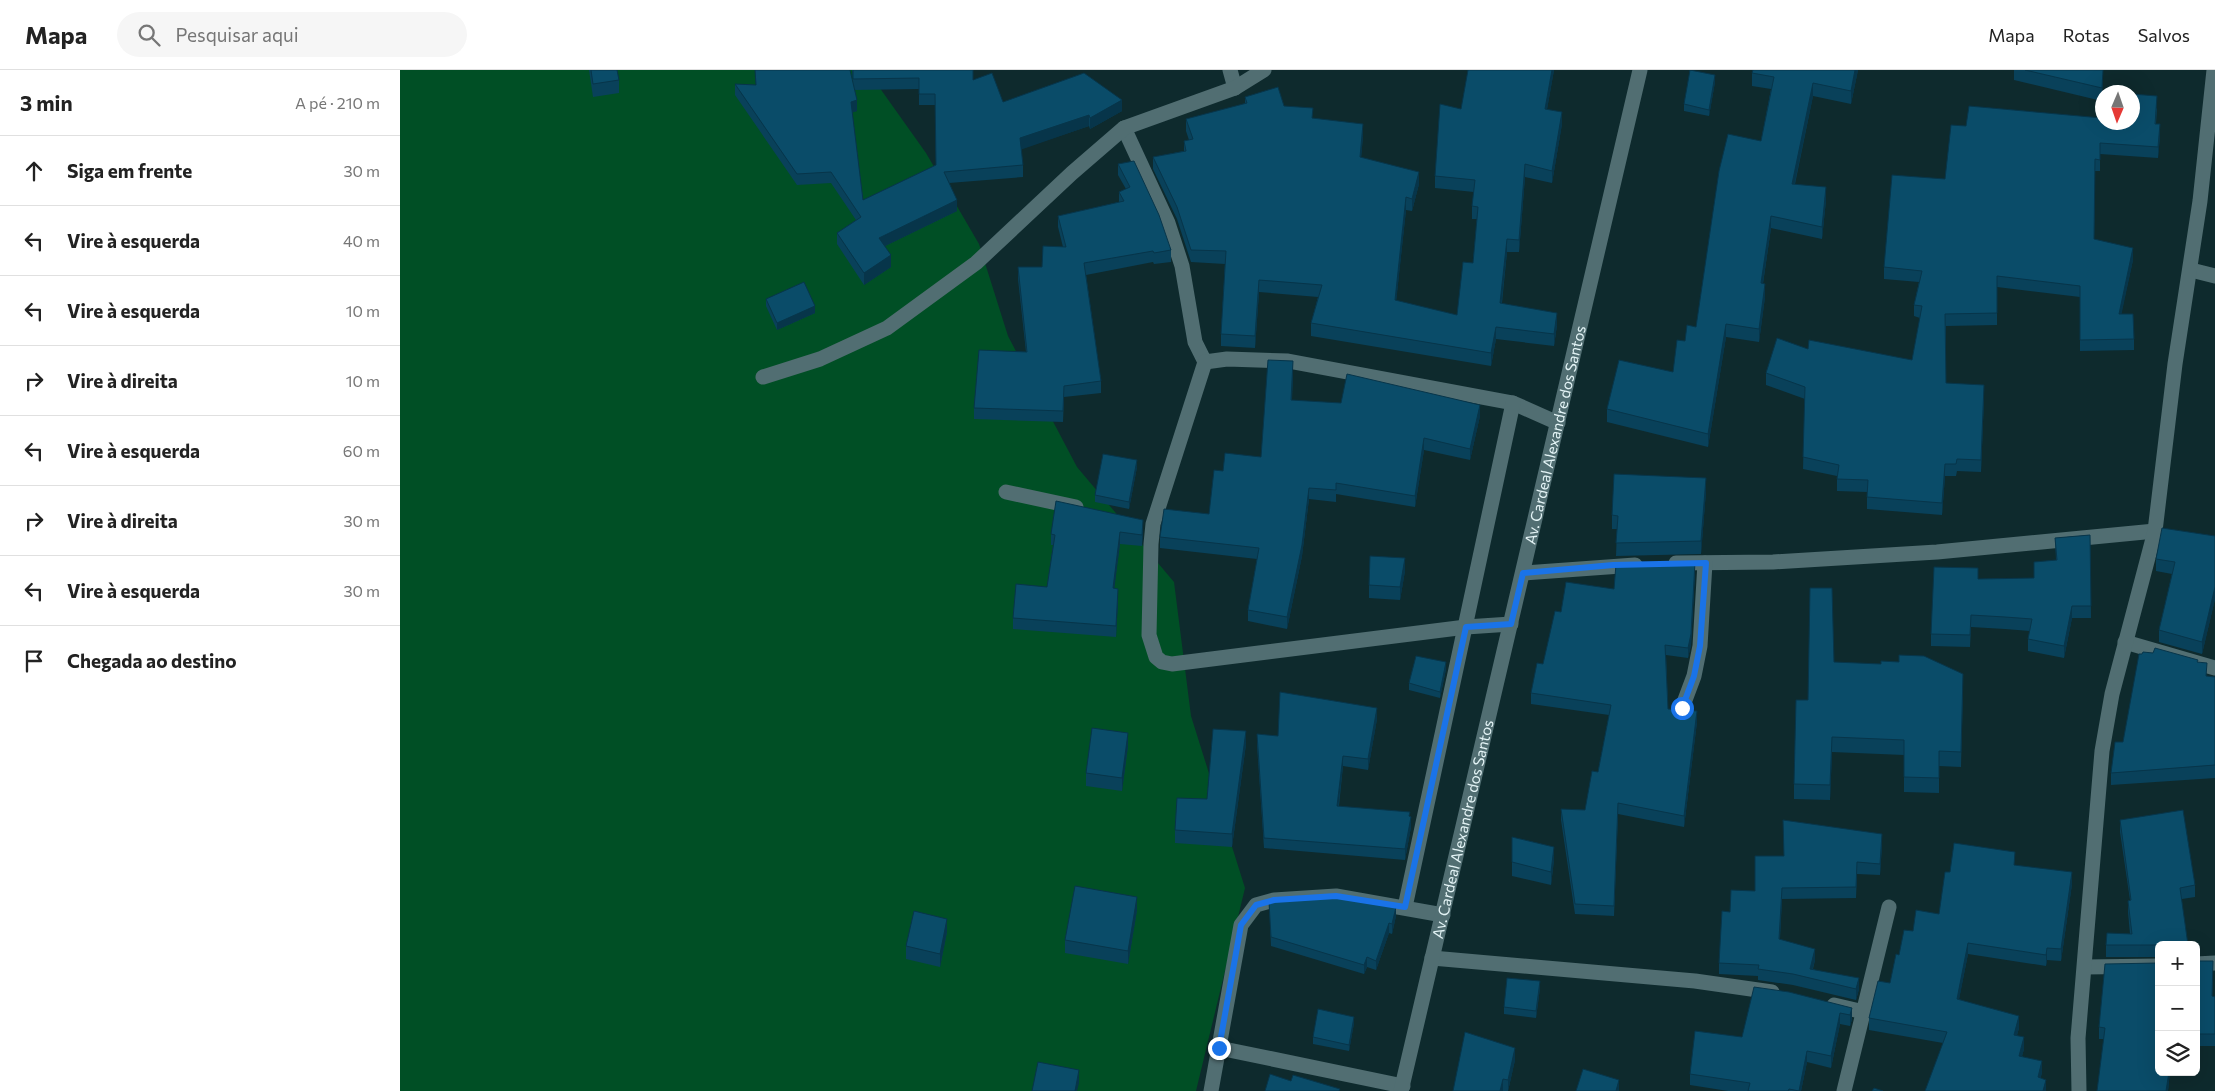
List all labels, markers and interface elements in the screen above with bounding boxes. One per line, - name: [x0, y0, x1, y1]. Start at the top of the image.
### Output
- search box: [117, 12, 467, 57]
- text: Mapa: [25, 20, 87, 49]
- icon: search: [135, 21, 163, 49]
- text: Pesquisar aqui: [175, 23, 299, 46]
- text: Mapa: [1988, 24, 2035, 46]
- text: Rotas: [2063, 24, 2110, 46]
- text: Salvos: [2138, 24, 2190, 46]
- north arrow: [2095, 85, 2140, 130]
- text: 3 min: [20, 90, 73, 115]
- text: A pé · 210 m: [295, 93, 380, 112]
- icon: ahead: [20, 157, 48, 185]
- text: Siga em frente: [67, 159, 192, 182]
- text: 30 m: [343, 161, 380, 180]
- icon: left: [20, 227, 48, 255]
- text: Vire à esquerda: [67, 229, 200, 252]
- text: 40 m: [343, 231, 380, 250]
- icon: left: [20, 297, 48, 325]
- text: Vire à esquerda: [67, 299, 200, 322]
- text: 10 m: [346, 301, 380, 320]
- street label: Av. Cardeal Alexandre dos Santos: [1520, 323, 1589, 546]
- icon: right: [20, 367, 48, 395]
- text: Vire à direita: [67, 369, 178, 392]
- text: 10 m: [346, 371, 380, 390]
- icon: left: [20, 437, 48, 465]
- text: Vire à esquerda: [67, 439, 200, 462]
- text: 60 m: [343, 441, 380, 460]
- icon: right: [20, 507, 48, 535]
- text: Vire à direita: [67, 509, 178, 532]
- text: 30 m: [343, 511, 380, 530]
- icon: left: [20, 577, 48, 605]
- text: Vire à esquerda: [67, 579, 200, 602]
- text: 30 m: [343, 581, 380, 600]
- icon: arrive: [20, 647, 48, 675]
- text: Chegada ao destino: [67, 649, 237, 672]
- route start: [1671, 697, 1694, 720]
- street label: Av. Cardeal Alexandre dos Santos: [1428, 718, 1497, 940]
- map controls: [2155, 941, 2200, 1076]
- button: +: [2155, 941, 2200, 986]
- button: −: [2155, 986, 2200, 1031]
- button: layers: [2155, 1031, 2200, 1076]
- route end: [1208, 1037, 1231, 1060]

